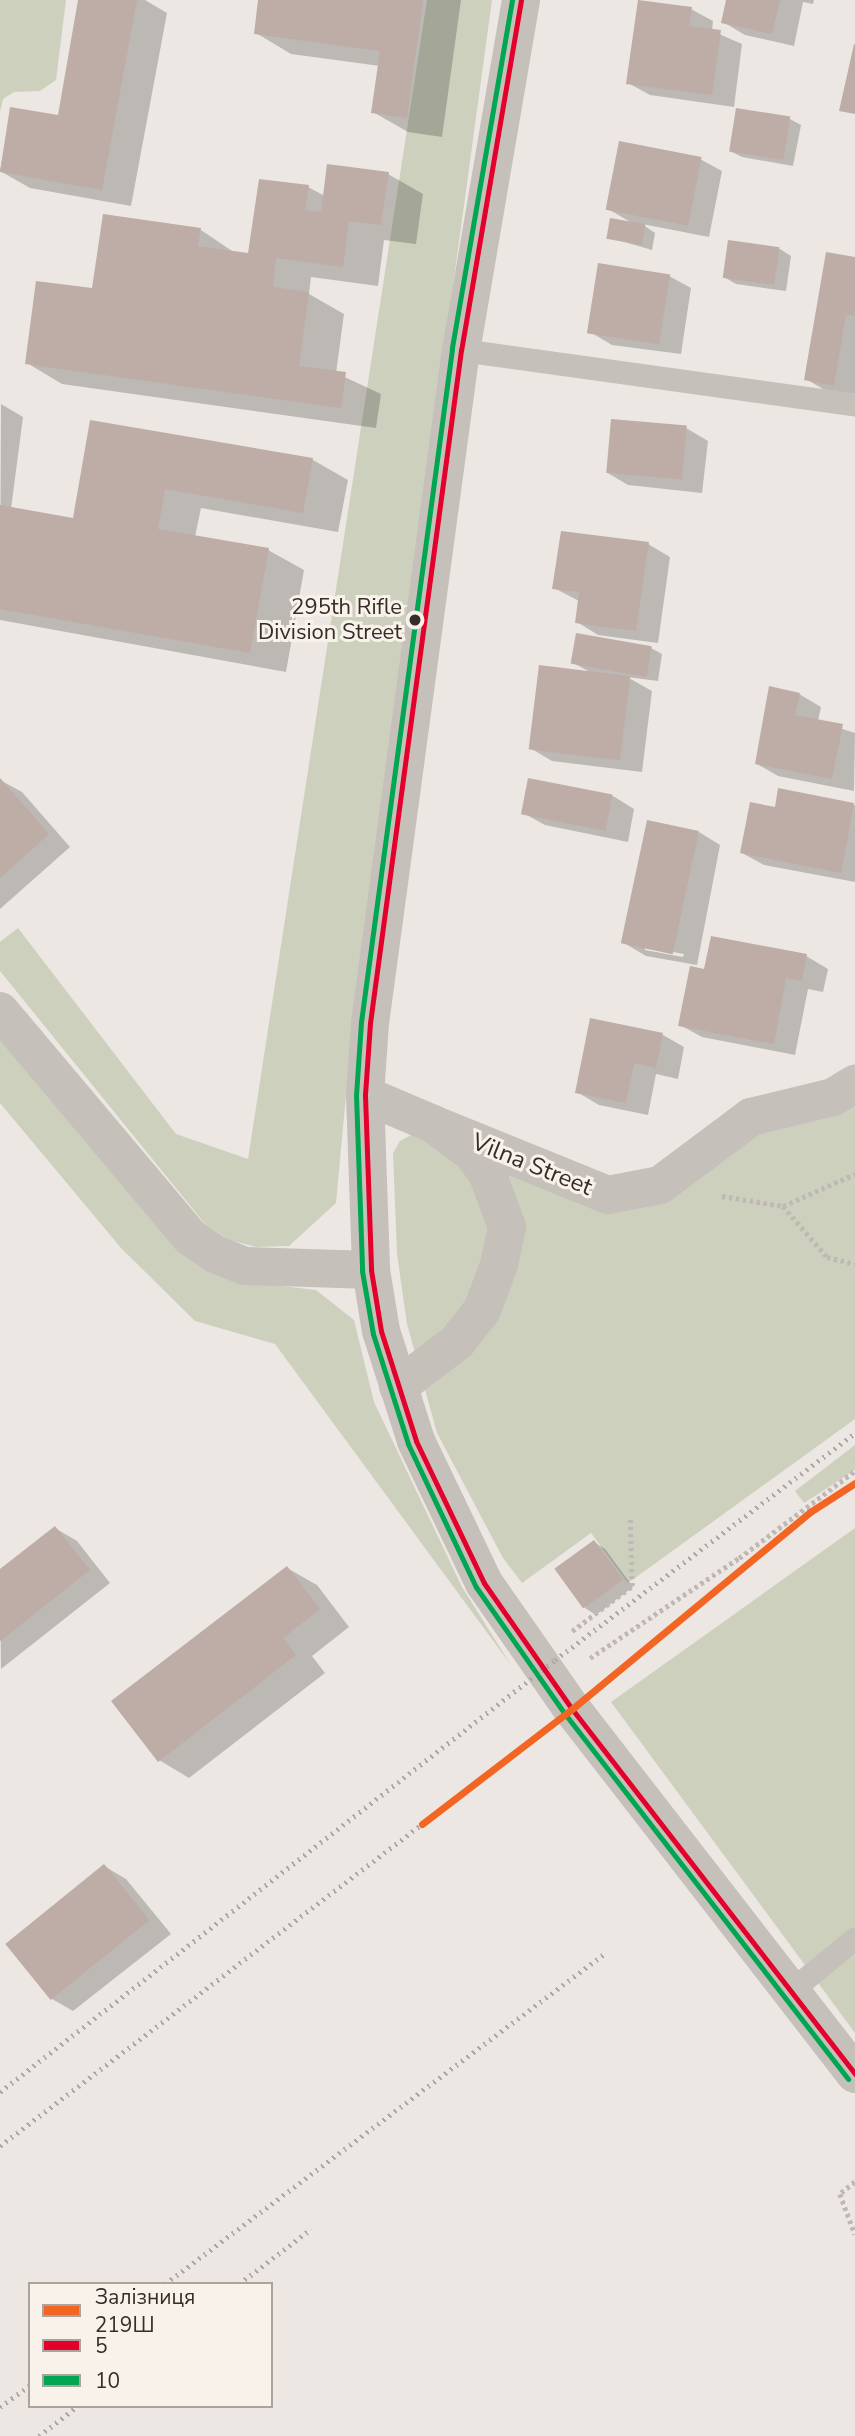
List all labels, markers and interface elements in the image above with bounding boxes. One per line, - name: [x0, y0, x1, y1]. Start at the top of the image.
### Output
- place label: 295th Rifle Division Street: [258, 594, 402, 646]
- marker: 295th Rifle Division Street: [408, 613, 422, 627]
- street label: Vilna Street: [468, 1128, 596, 1202]
- legend: [28, 2282, 273, 2408]
- text: Залізниця 219Ш: [95, 2283, 195, 2339]
- text: 5: [95, 2332, 108, 2360]
- text: 10: [95, 2367, 120, 2395]

